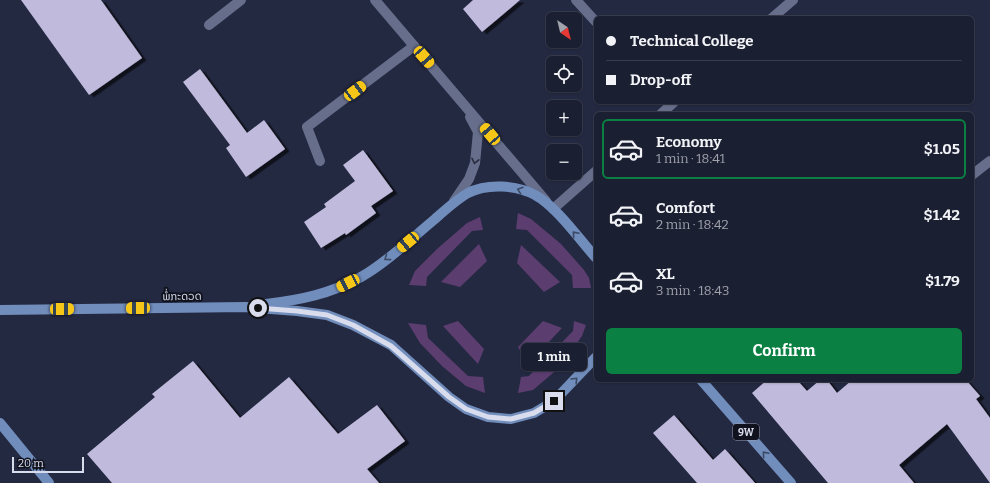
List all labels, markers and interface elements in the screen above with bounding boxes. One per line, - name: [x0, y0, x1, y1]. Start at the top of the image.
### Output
- north arrow: [546, 12, 582, 48]
- map controls: [546, 12, 582, 180]
- text: Technical College: [630, 32, 754, 50]
- car: [412, 44, 436, 70]
- button: locate: [546, 56, 582, 92]
- text: Drop-off: [630, 71, 691, 89]
- car: [342, 79, 368, 103]
- button: +: [546, 100, 582, 136]
- car: [478, 121, 502, 147]
- icon: car: [608, 131, 644, 167]
- text: Economy: [656, 133, 722, 151]
- text: $1.05: [924, 140, 960, 158]
- button: −: [546, 144, 582, 180]
- text: 1 min · 18:41: [656, 151, 725, 166]
- one-way arrow: [471, 158, 480, 165]
- one-way arrow: [517, 186, 524, 194]
- icon: car: [608, 197, 644, 233]
- text: Comfort: [656, 199, 715, 217]
- text: $1.42: [924, 206, 960, 224]
- text: 2 min · 18:42: [656, 217, 729, 232]
- car: [395, 230, 421, 254]
- one-way arrow: [572, 231, 579, 238]
- one-way arrow: [384, 254, 391, 261]
- icon: car: [608, 263, 644, 299]
- text: XL: [656, 265, 675, 283]
- car: [335, 272, 361, 294]
- text: $1.79: [925, 272, 960, 290]
- text: 3 min · 18:43: [656, 283, 729, 298]
- street label: ພໍ່ກະດວດ: [162, 288, 202, 303]
- route start: [249, 299, 267, 317]
- car: [126, 302, 150, 314]
- car: [50, 303, 74, 315]
- button: Confirm: [606, 328, 962, 374]
- callout: 1 min: [521, 343, 587, 371]
- text: 1 min: [538, 349, 570, 364]
- one-way arrow: [570, 377, 578, 385]
- route end: [545, 392, 563, 410]
- road number: 9W: [733, 424, 759, 440]
- one-way arrow: [763, 451, 770, 458]
- scale bar: [12, 455, 84, 474]
- text: 20 m: [18, 457, 44, 470]

